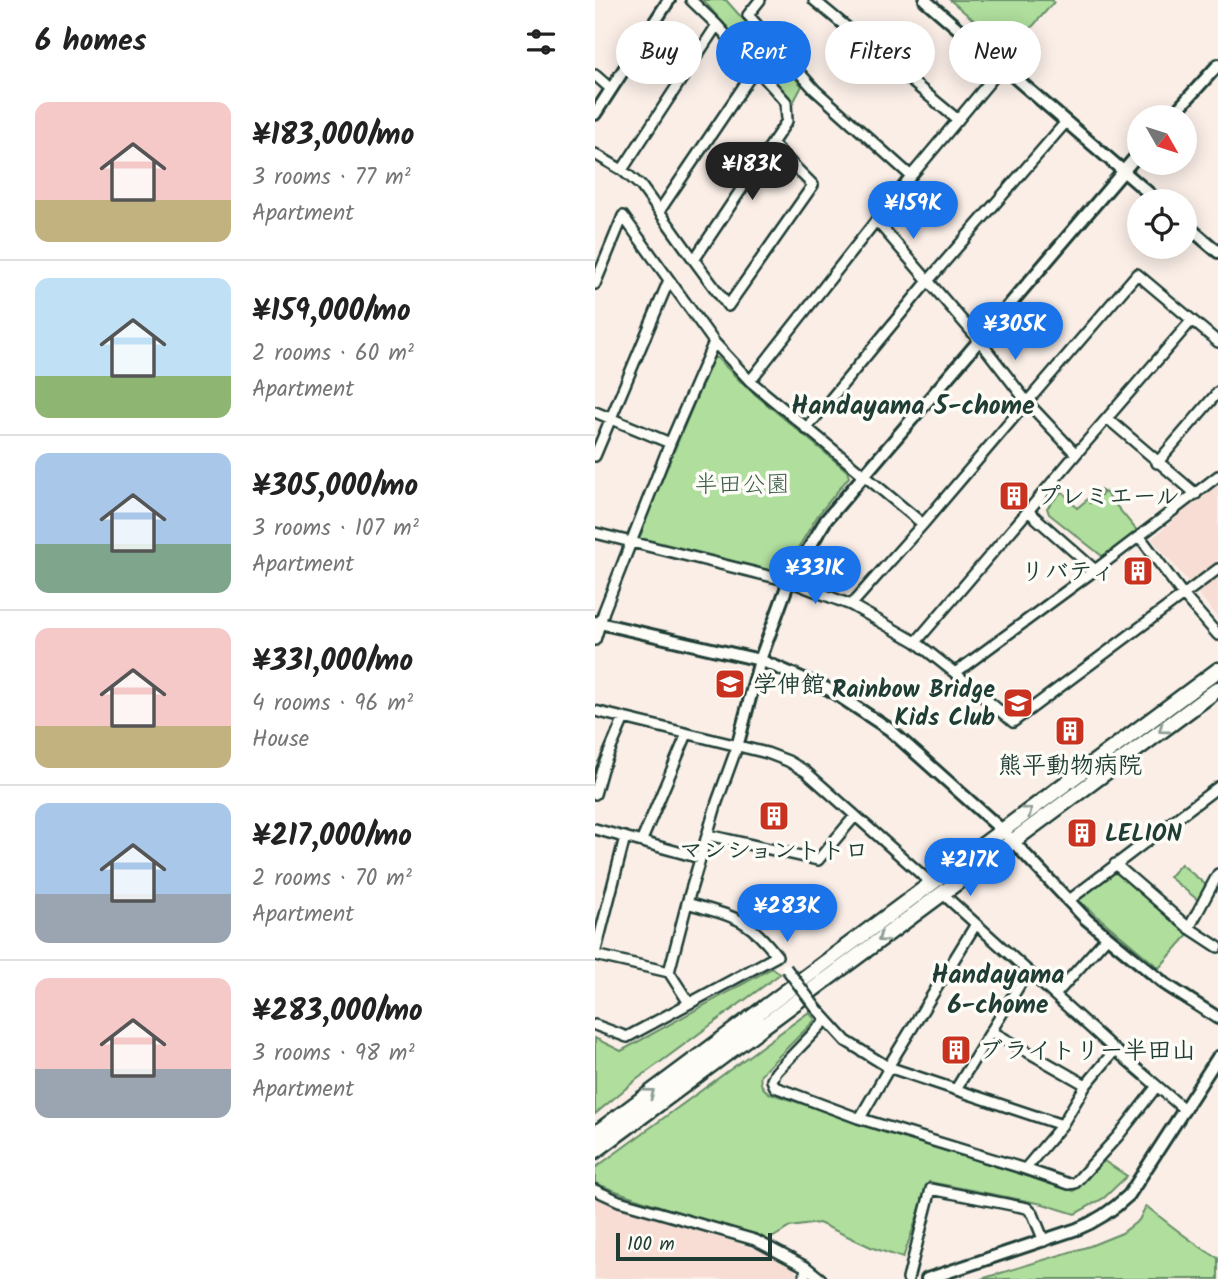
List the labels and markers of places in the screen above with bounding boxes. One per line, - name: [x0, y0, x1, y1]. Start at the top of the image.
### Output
- pin: ¥183K: [703, 142, 801, 202]
- pin: ¥159K: [864, 182, 962, 241]
- pin: ¥305K: [966, 302, 1064, 362]
- place label: プレミエール: [1037, 478, 1180, 517]
- building icon: プレミエール: [997, 479, 1031, 513]
- pin: ¥331K: [766, 546, 864, 606]
- place label: リバティ: [1020, 553, 1115, 592]
- building icon: リバティ: [1121, 554, 1155, 588]
- place label: 学伸館: [753, 666, 825, 705]
- school or university icon: 学伸館: [713, 667, 747, 701]
- place label: Rainbow Bridge Kids Club: [832, 671, 995, 738]
- school or university icon: Rainbow Bridge Kids Club: [1001, 686, 1035, 720]
- building icon: 熊平動物病院: [1053, 714, 1087, 748]
- place label: 熊平動物病院: [998, 747, 1142, 786]
- building icon: マンショントトロ: [757, 799, 791, 833]
- place label: LELION: [1105, 815, 1182, 854]
- building icon: LELION: [1065, 816, 1099, 850]
- place label: マンショントトロ: [679, 832, 869, 871]
- pin: ¥217K: [921, 838, 1019, 898]
- pin: ¥283K: [738, 884, 836, 944]
- place label: ブライトリー半田山: [979, 1032, 1195, 1071]
- building icon: ブライトリー半田山: [939, 1033, 973, 1067]

